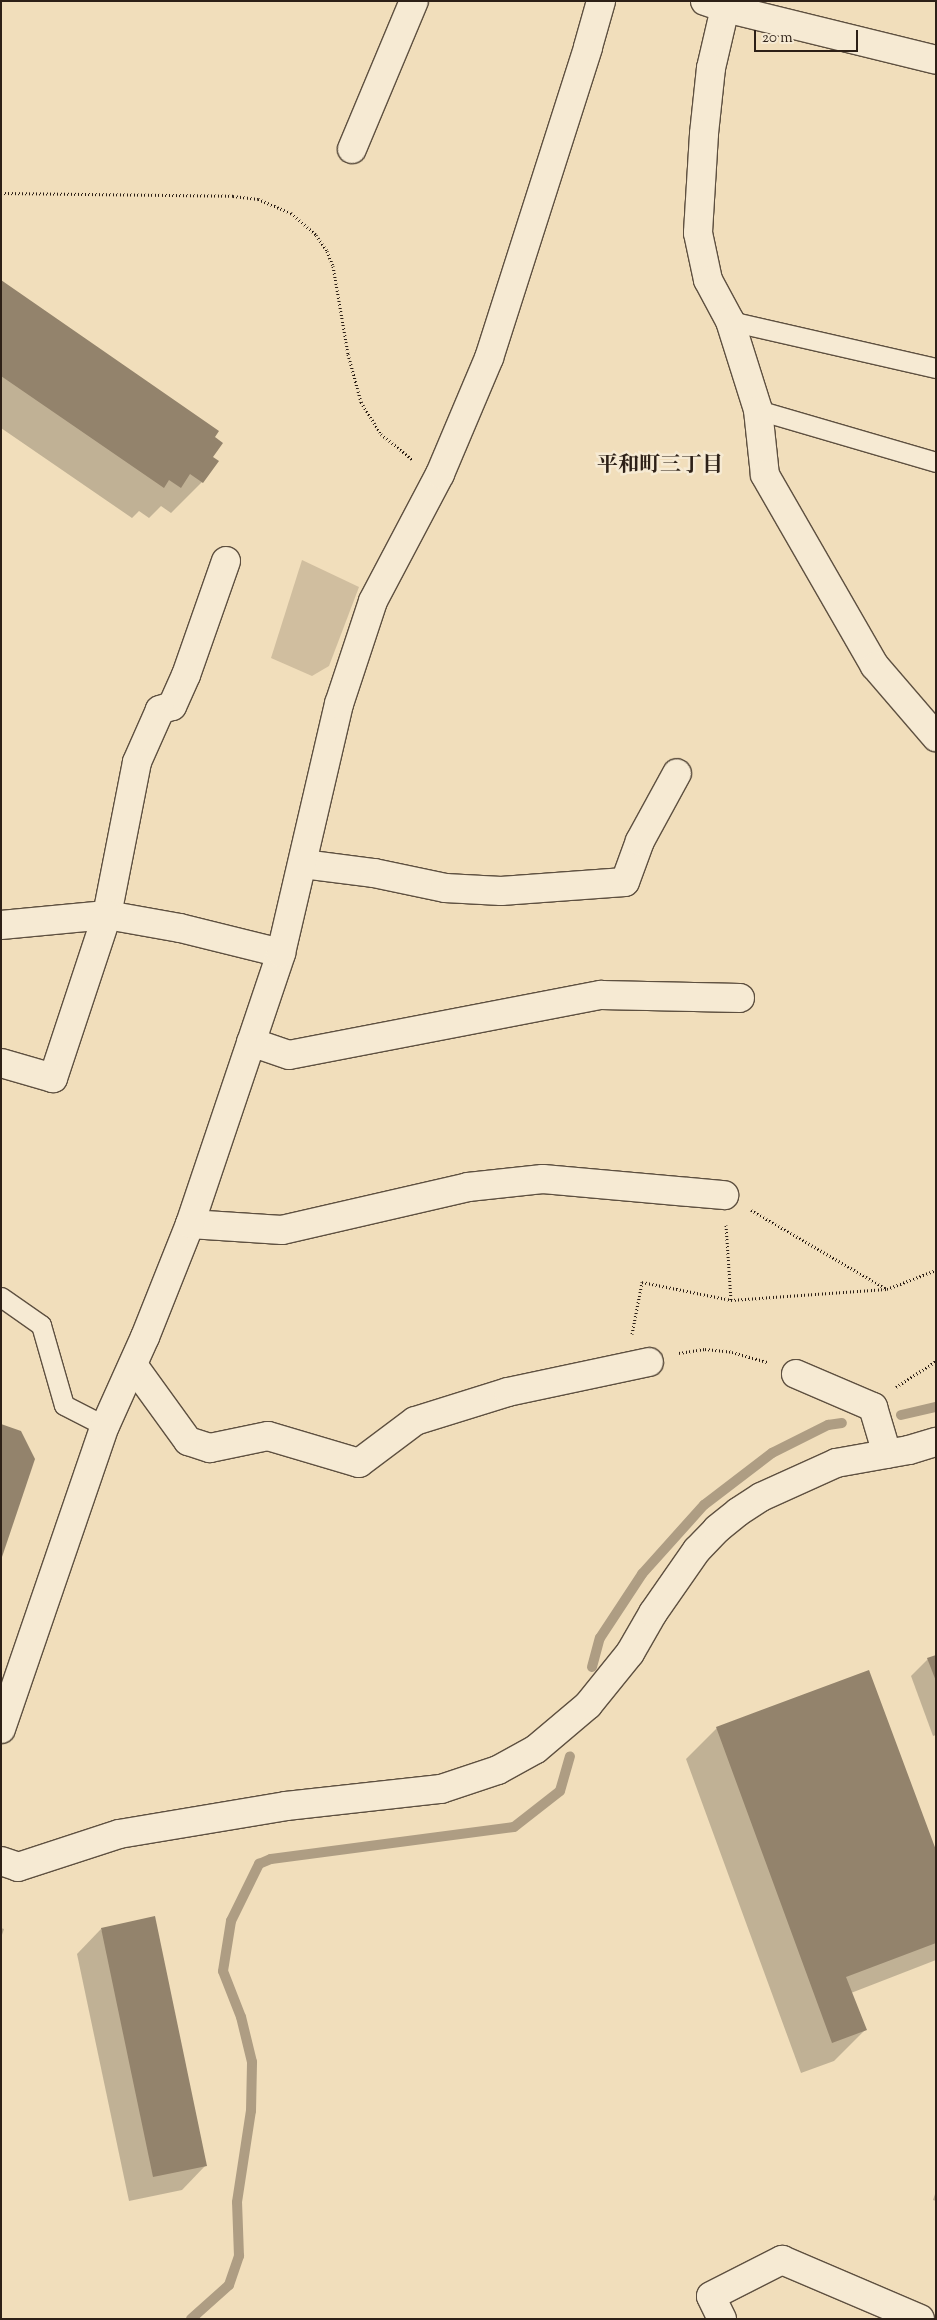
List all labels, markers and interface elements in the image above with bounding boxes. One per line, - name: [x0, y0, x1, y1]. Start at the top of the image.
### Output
- scale bar: [757, 20, 861, 52]
- text: 20 m: [762, 28, 793, 49]
- district label: 平和町三丁目: [597, 453, 723, 479]

